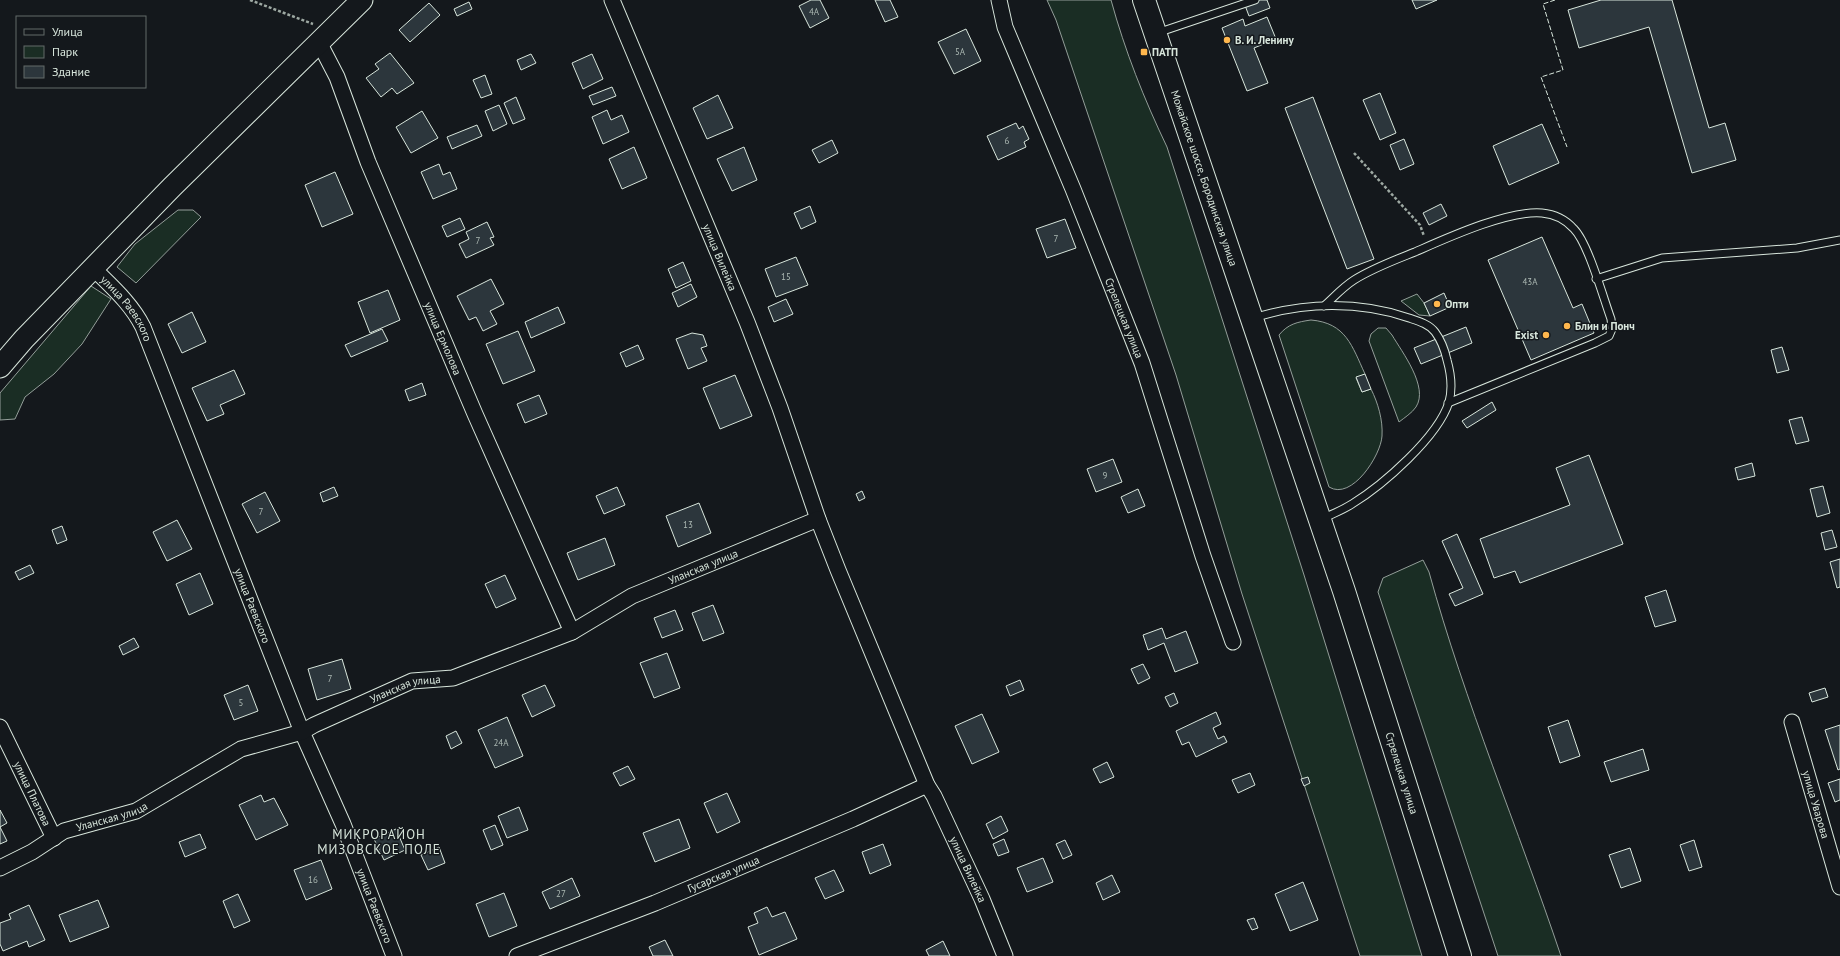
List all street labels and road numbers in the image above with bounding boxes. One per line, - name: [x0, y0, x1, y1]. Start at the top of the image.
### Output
- street label: Можайское шоссе, Бородинская улица: [1168, 88, 1241, 268]
- street label: улица Вилейка: [700, 222, 740, 293]
- street label: улица Раевского: [98, 272, 155, 343]
- street label: Стрелецкая улица: [1102, 276, 1146, 360]
- street label: улица Ермолова: [421, 300, 465, 377]
- street label: Уланская улица: [666, 546, 740, 587]
- street label: улица Раевского: [231, 566, 273, 645]
- street label: Уланская улица: [368, 672, 441, 706]
- street label: Стрелецкая улица: [1382, 730, 1421, 816]
- street label: улица Платова: [11, 759, 54, 828]
- street label: улица Уварова: [1800, 769, 1833, 840]
- street label: Уланская улица: [75, 799, 150, 834]
- street label: улица Вилейка: [947, 834, 990, 904]
- street label: Гусарская улица: [685, 853, 761, 896]
- street label: улица Раевского: [354, 866, 395, 945]

